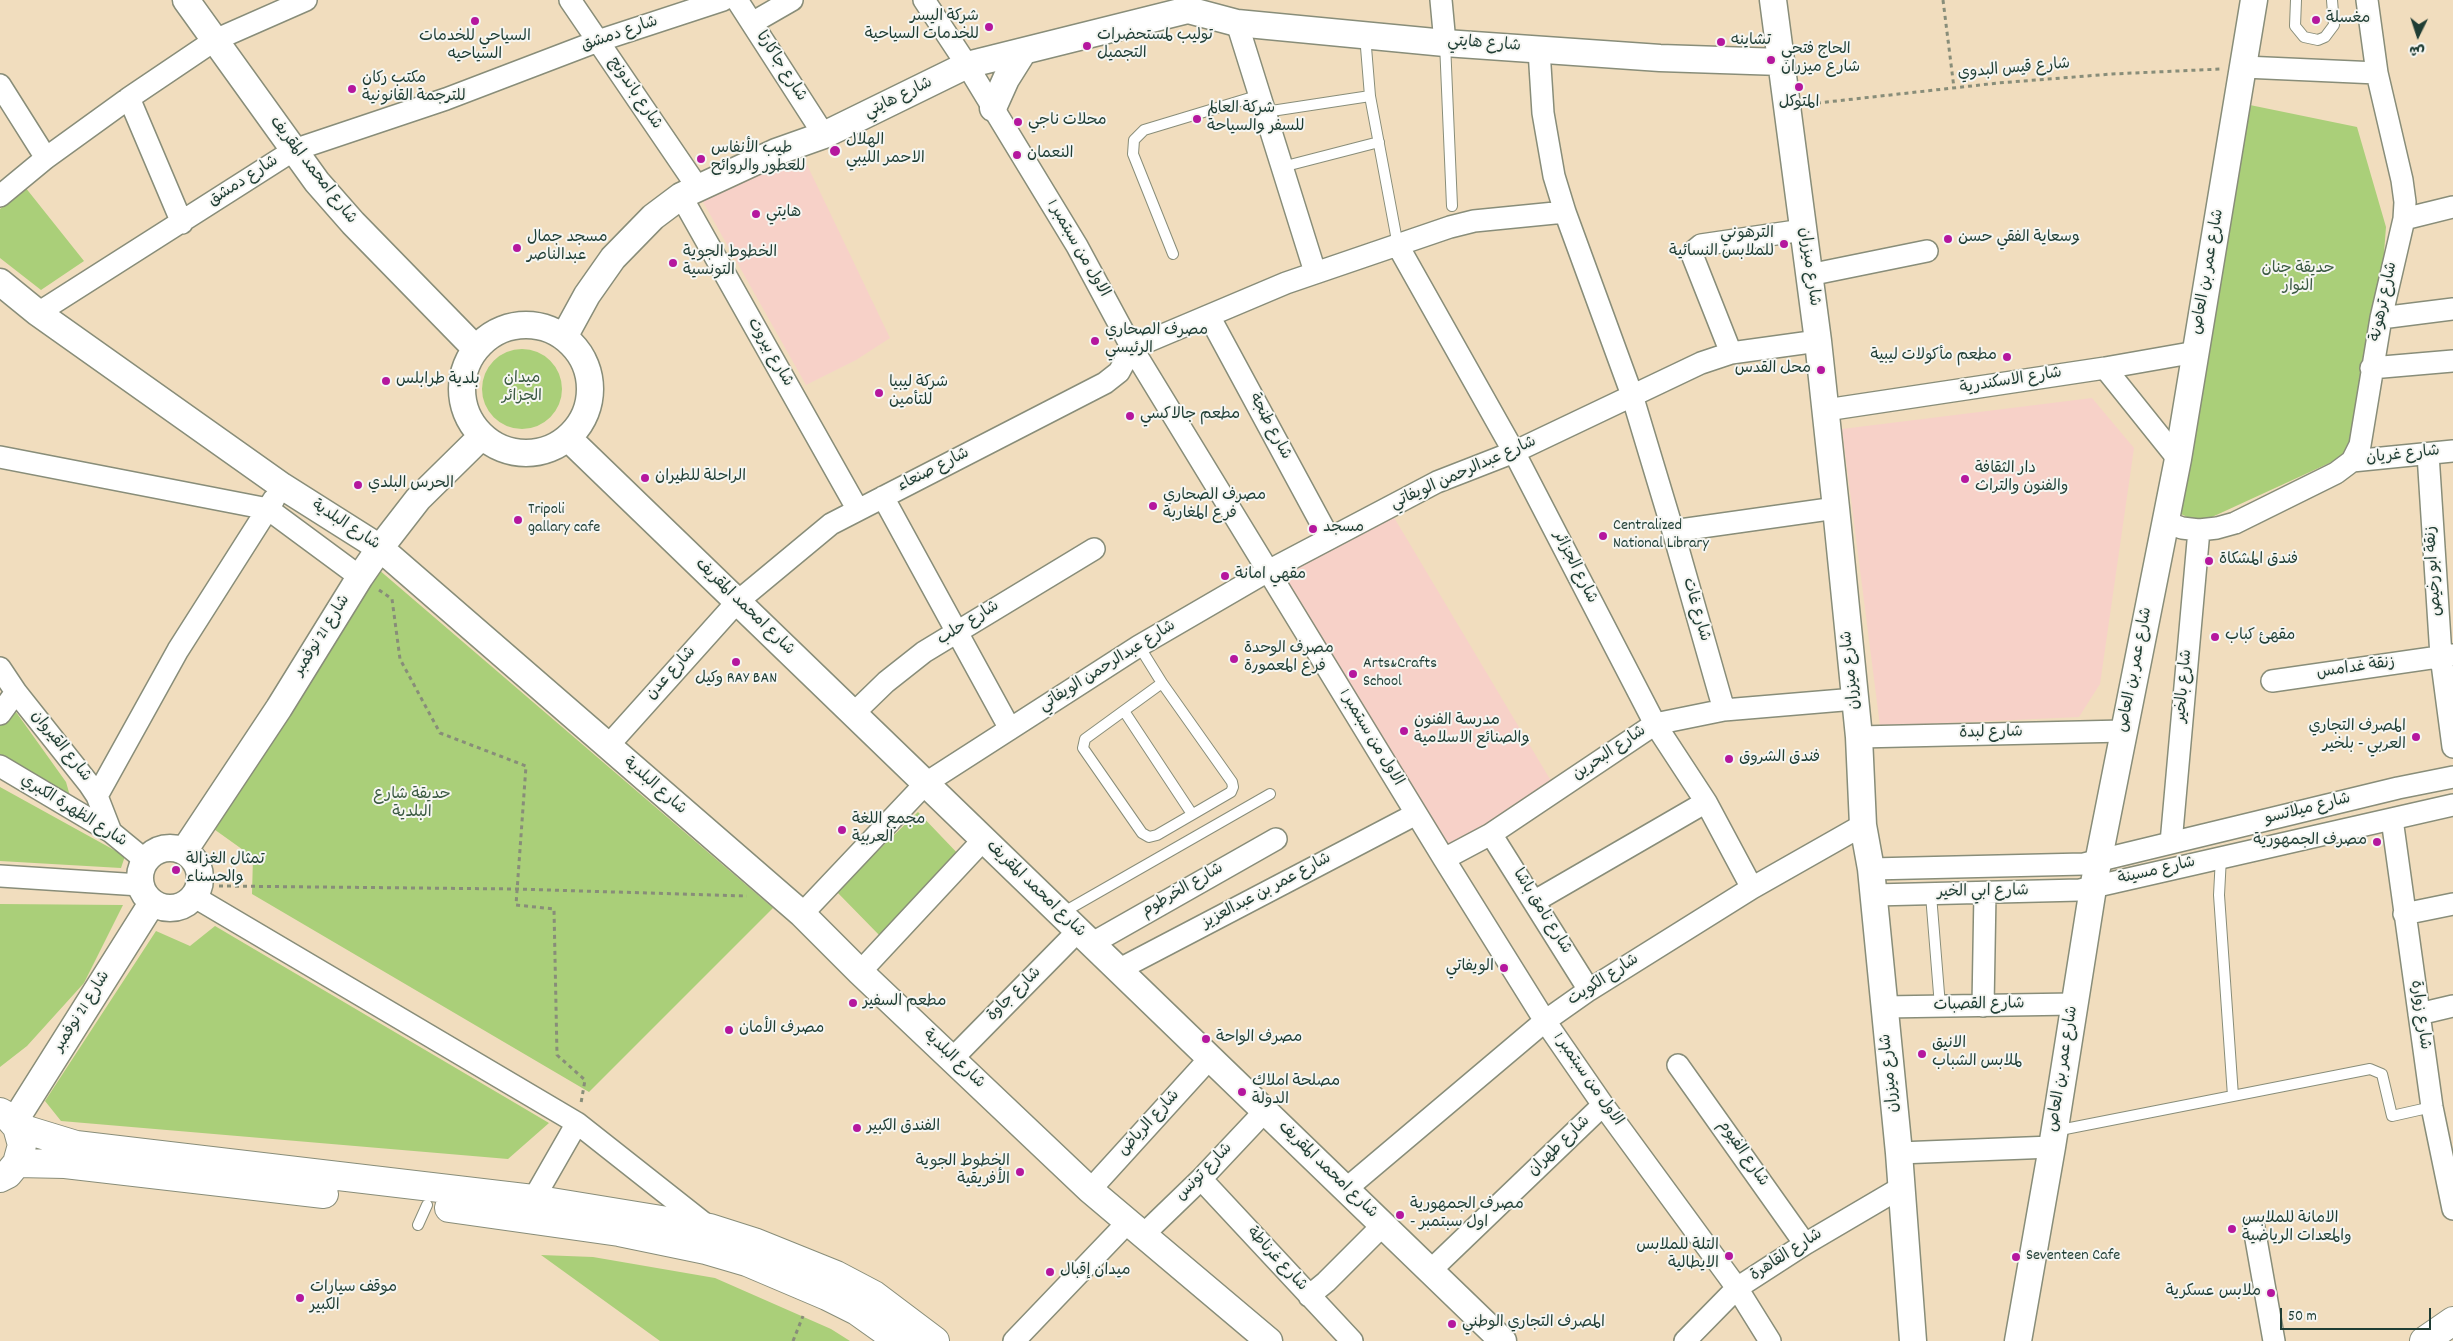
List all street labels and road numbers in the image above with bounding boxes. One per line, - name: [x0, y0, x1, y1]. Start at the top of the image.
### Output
- street label: شارع دمشق: [579, 13, 661, 57]
- street label: شارع جاكارتا: [750, 28, 810, 106]
- street label: شارع هايتي: [1447, 33, 1521, 57]
- street label: شارع باندونج: [603, 54, 665, 134]
- street label: شارع قيس البدوي: [1957, 56, 2071, 84]
- street label: شارع هايتي: [862, 74, 936, 124]
- street label: شارع امحمد المقريف: [264, 113, 360, 229]
- street label: شارع دمشق: [205, 152, 283, 212]
- street label: الاول من سبتمبر 1: [1041, 197, 1113, 301]
- street label: شارع عمر بن العاص: [2189, 208, 2229, 336]
- street label: شارع ميزران: [1793, 226, 1823, 308]
- street label: شارع ترهونة: [2367, 260, 2403, 344]
- street label: شارع بيروت: [742, 315, 796, 391]
- street label: شارع الاسكندرية: [1959, 364, 2063, 400]
- street label: شارع طنجة: [1244, 391, 1294, 463]
- street label: شارع عبدالرحمن الويفاتي: [1388, 433, 1540, 515]
- street label: شارع غريان: [2365, 443, 2441, 469]
- street label: شارع صنعاء: [895, 445, 973, 497]
- street label: شارع البلدية: [307, 497, 383, 555]
- street label: زنقة ابو رخيص: [2422, 525, 2448, 617]
- street label: شارع الجزائر: [1548, 529, 1600, 607]
- street label: شارع امحمد المقريف: [690, 556, 798, 660]
- street label: شارع غات: [1677, 576, 1713, 644]
- street label: شارع 21 نوفمبر: [291, 592, 355, 680]
- street label: شارع حلب: [934, 597, 1004, 651]
- street label: شارع عمر بن العاص: [2114, 606, 2158, 734]
- street label: شارع عبدالرحمن الويفاتي: [1036, 617, 1180, 717]
- street label: شارع ميزران: [1838, 630, 1866, 710]
- street label: شارع عدن: [643, 643, 701, 705]
- street label: شارع بالخير: [2172, 649, 2198, 723]
- street label: زنقة غدامس: [2316, 654, 2396, 684]
- street label: الاول من سبتمبر 1: [1334, 686, 1406, 790]
- street label: شارع القيروان: [25, 708, 95, 786]
- street label: شارع البحرين: [1570, 722, 1650, 786]
- street label: شارع لبدة: [1959, 724, 2023, 744]
- street label: شارع البلدية: [618, 754, 690, 820]
- street label: شارع الظهرة الكبري: [16, 772, 130, 852]
- street label: شارع ميلاتسو: [2263, 790, 2353, 830]
- street label: شارع امحمد المقريف: [981, 838, 1089, 942]
- street label: شارع عمر بن عبدالعزيز: [1199, 850, 1335, 934]
- street label: شارع مسينة: [2116, 854, 2198, 890]
- street label: شارع الخرطوم: [1139, 860, 1227, 922]
- street label: شارع نامق باشا: [1507, 866, 1575, 958]
- street label: شارع ابي الخير: [1937, 883, 2029, 903]
- street label: شارع الكويت: [1565, 951, 1643, 1011]
- street label: شارع جاوة: [984, 964, 1046, 1026]
- street label: شارع 21 نوفمبر: [51, 968, 115, 1056]
- street label: شارع زوارة: [2405, 979, 2433, 1051]
- street label: شارع القصبات: [1933, 996, 2025, 1016]
- street label: شارع عمر بن العاص: [2045, 1005, 2083, 1133]
- street label: شارع البلدية: [918, 1026, 988, 1094]
- street label: الاول من سبتمبر 1: [1548, 1030, 1626, 1130]
- street label: شارع ميزران: [1877, 1033, 1905, 1113]
- street label: شارع الرياض: [1115, 1087, 1185, 1161]
- street label: شارع طهران: [1525, 1113, 1595, 1181]
- street label: شارع الفيوم: [1712, 1117, 1772, 1191]
- street label: شارع امحمد المقريف: [1273, 1119, 1381, 1223]
- street label: شارع تونس: [1173, 1140, 1237, 1206]
- street label: شارع غرناطة: [1242, 1224, 1310, 1296]
- street label: شارع القاهرة: [1747, 1226, 1827, 1286]

